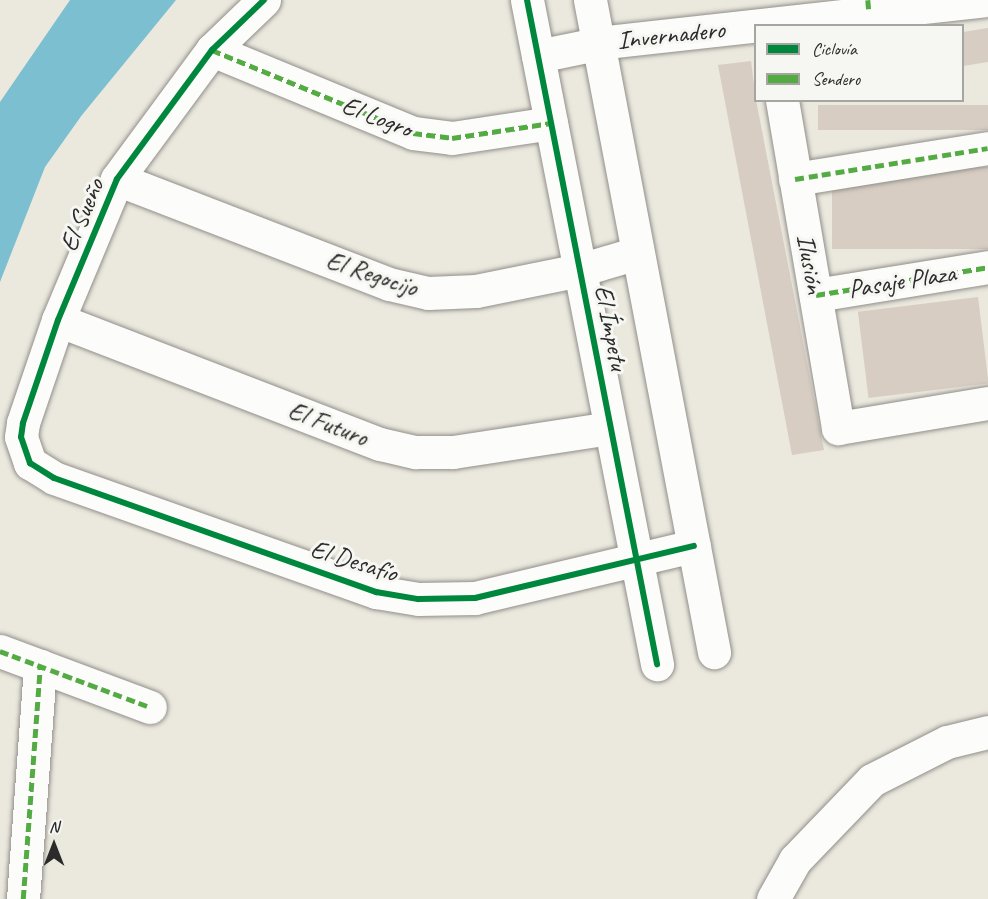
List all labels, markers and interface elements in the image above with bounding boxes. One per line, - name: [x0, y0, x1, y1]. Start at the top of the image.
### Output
- street label: Invernadero: [616, 14, 726, 56]
- legend: [754, 24, 964, 102]
- text: Ciclovía: [812, 38, 857, 60]
- text: Sendero: [812, 68, 860, 90]
- street label: El Logro: [338, 89, 416, 145]
- street label: El Sueño: [53, 174, 111, 256]
- street label: Ilusión: [789, 232, 831, 296]
- street label: El Regocijo: [323, 245, 421, 303]
- street label: Pasaje Plaza: [846, 257, 958, 305]
- street label: El Ímpetu: [587, 283, 635, 373]
- street label: El Futuro: [284, 395, 372, 453]
- street label: El Desafío: [307, 533, 401, 589]
- north arrow: [24, 815, 84, 875]
- text: N: [49, 817, 59, 837]

